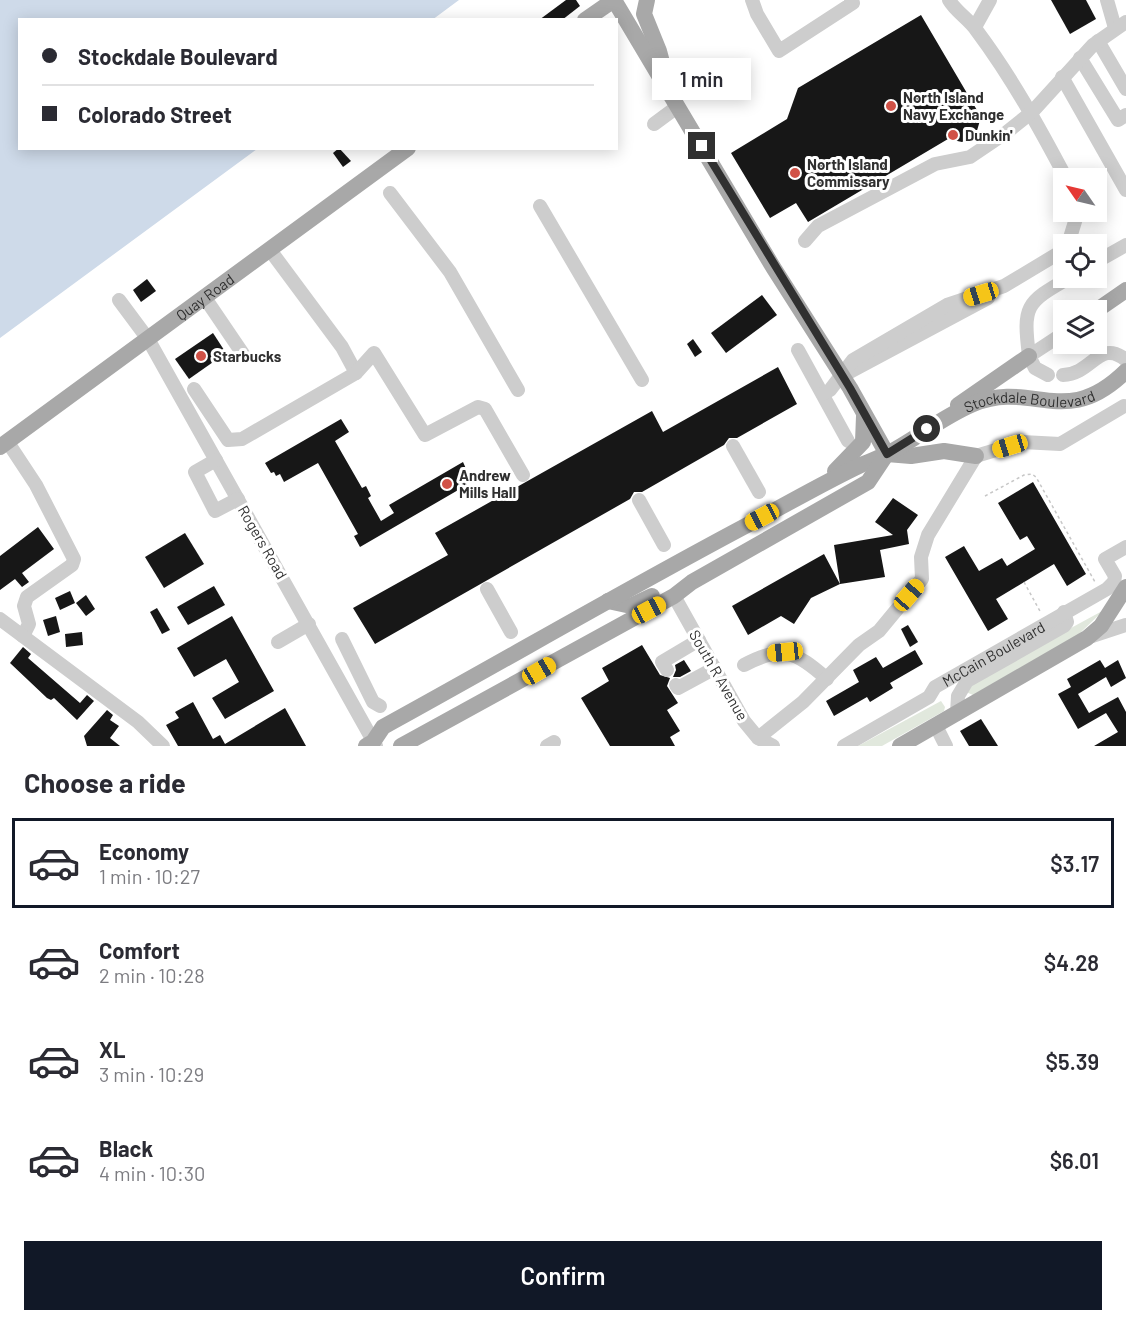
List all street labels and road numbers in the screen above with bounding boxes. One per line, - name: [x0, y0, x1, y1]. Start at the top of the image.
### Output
- street label: Quay Road: [172, 270, 237, 324]
- street label: Stockdale Boulevard: [961, 386, 1097, 416]
- street label: Rogers Road: [235, 502, 291, 582]
- street label: McCain Boulevard: [939, 617, 1048, 690]
- street label: South R Avenue: [686, 627, 752, 723]

